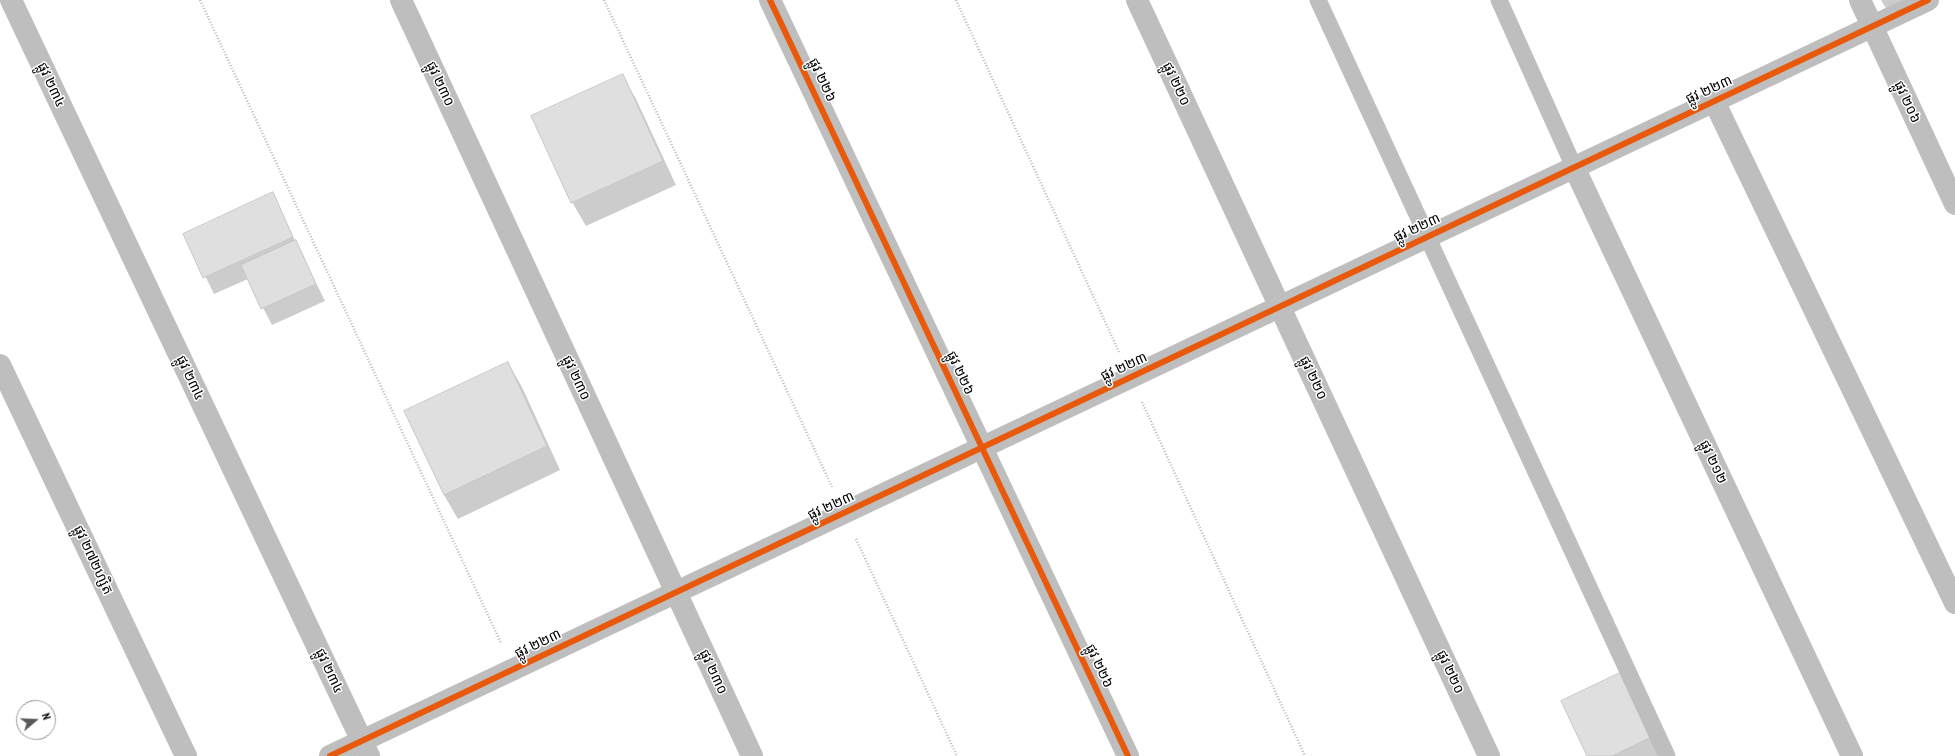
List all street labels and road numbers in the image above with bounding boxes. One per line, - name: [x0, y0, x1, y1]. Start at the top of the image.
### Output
- street label: ផ្លូវ ២២៦: [805, 55, 839, 105]
- street label: ផ្លូវ ២៣០: [422, 59, 458, 109]
- street label: ផ្លូវ ២២០: [1159, 59, 1193, 109]
- street label: ផ្លូវ ២៣៤: [33, 60, 69, 110]
- street label: ផ្លូវ ២២៣: [1683, 72, 1735, 108]
- street label: ផ្លូវ ២០៦: [1890, 78, 1924, 126]
- street label: ផ្លូវ ២២៣: [1391, 210, 1443, 246]
- street label: ផ្លូវ ២២៦: [943, 348, 977, 398]
- street label: ផ្លូវ ២២៣: [1098, 349, 1150, 385]
- street label: ផ្លូវ ២៣៤: [172, 353, 208, 403]
- street label: ផ្លូវ ២៣០: [558, 353, 594, 403]
- street label: ផ្លូវ ២២០: [1296, 353, 1330, 403]
- street label: ផ្លូវ ២១២: [1696, 437, 1730, 487]
- street label: ផ្លូវ ២២៣: [805, 488, 857, 524]
- street label: ផ្លូវ ២៧២ហ្សិត: [70, 523, 116, 597]
- street label: ផ្លូវ ២២៣: [512, 626, 564, 662]
- street label: ផ្លូវ ២២៦: [1082, 641, 1116, 691]
- street label: ផ្លូវ ២៣៤: [311, 646, 347, 696]
- street label: ផ្លូវ ២៣០: [695, 647, 731, 697]
- street label: ផ្លូវ ២២០: [1433, 647, 1467, 697]

